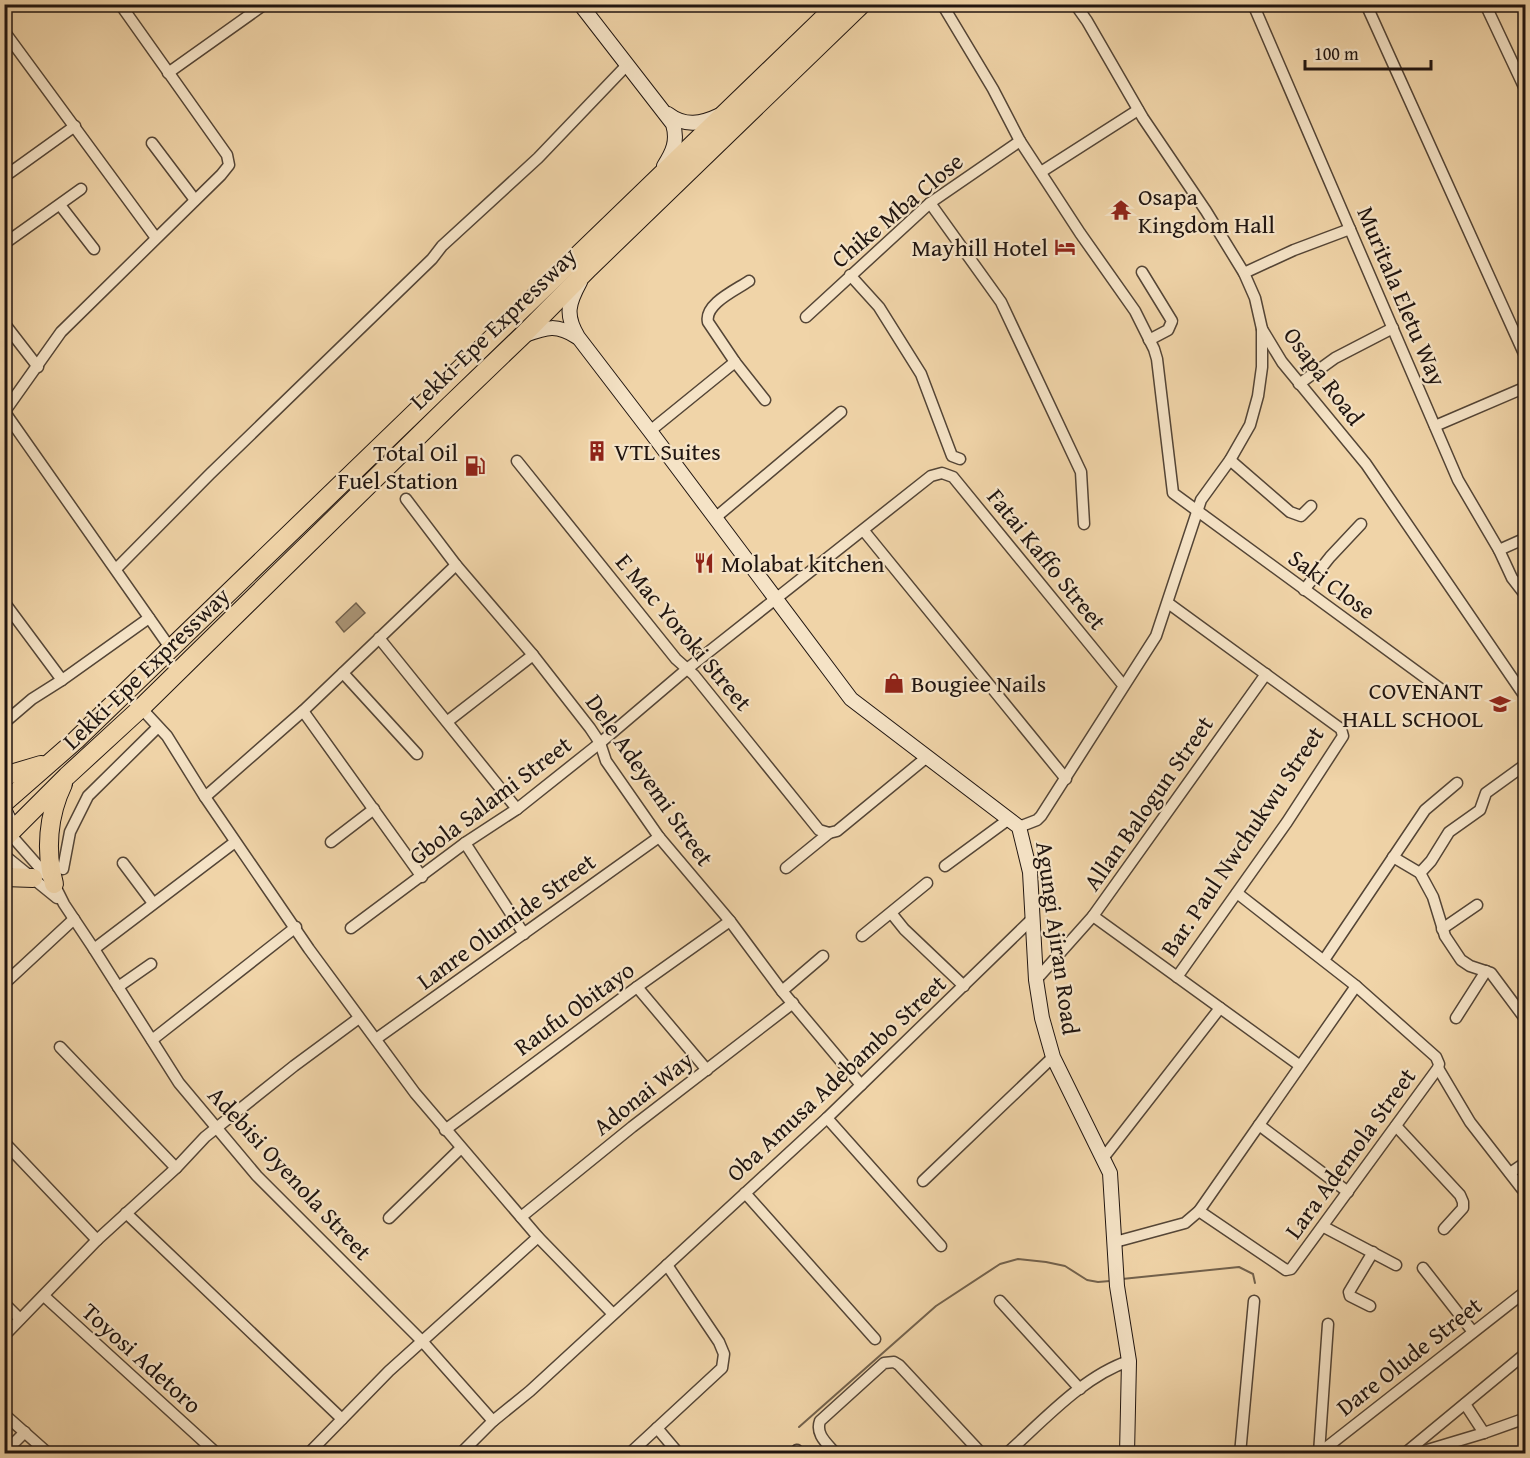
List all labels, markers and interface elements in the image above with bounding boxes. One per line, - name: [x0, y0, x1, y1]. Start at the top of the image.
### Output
- scale bar: [1305, 33, 1431, 71]
- text: 100 m: [1314, 40, 1359, 67]
- street label: Chike Mba Close: [823, 144, 971, 276]
- place label: Osapa Kingdom Hall: [1138, 179, 1275, 242]
- temple icon: Osapa Kingdom Hall: [1109, 198, 1133, 222]
- street label: Muritala Eletu Way: [1348, 201, 1456, 391]
- place label: Mayhill Hotel: [911, 230, 1048, 265]
- hotel icon: Mayhill Hotel: [1053, 235, 1077, 259]
- street label: Lekki-Epe Expressway: [401, 239, 585, 417]
- street label: Osapa Road: [1275, 319, 1373, 433]
- place label: VTL Suites: [614, 434, 721, 469]
- place label: Total Oil Fuel Station: [338, 435, 459, 498]
- building icon: VTL Suites: [585, 439, 609, 463]
- fuel station icon: Total Oil Fuel Station: [463, 454, 487, 478]
- street label: Fatai Kaffo Street: [979, 481, 1115, 638]
- street label: Saki Close: [1281, 540, 1383, 628]
- street label: E Mac Yoroki Street: [608, 546, 761, 719]
- place label: Molabat kitchen: [721, 546, 885, 581]
- restaurant icon: Molabat kitchen: [692, 551, 716, 575]
- street label: Lekki-Epe Expressway: [54, 579, 238, 757]
- place label: Bougiee Nails: [911, 666, 1046, 701]
- shop icon: Bougiee Nails: [882, 671, 906, 695]
- place label: COVENANT HALL SCHOOL: [1342, 673, 1483, 736]
- street label: Dele Adeyemi Street: [577, 687, 723, 874]
- school or university icon: COVENANT HALL SCHOOL: [1488, 692, 1512, 716]
- street label: Allan Balogun Street: [1074, 708, 1222, 898]
- street label: Bar. Paul Nwchukwu Street: [1152, 718, 1333, 963]
- street label: Gbola Salami Street: [401, 727, 579, 873]
- street label: Agungi Ajiran Road: [1027, 839, 1089, 1037]
- street label: Lanre Olumide Street: [409, 844, 603, 998]
- street label: Raufu Obitayo: [507, 952, 641, 1064]
- street label: Oba Amusa Adebambo Street: [718, 966, 954, 1190]
- street label: Adonai Way: [585, 1042, 701, 1143]
- street label: Lara Ademola Street: [1276, 1060, 1424, 1246]
- street label: Adebisi Oyenola Street: [200, 1078, 380, 1268]
- street label: Dare Olude Street: [1329, 1288, 1490, 1424]
- street label: Toyosi Adetoro: [74, 1294, 210, 1422]

